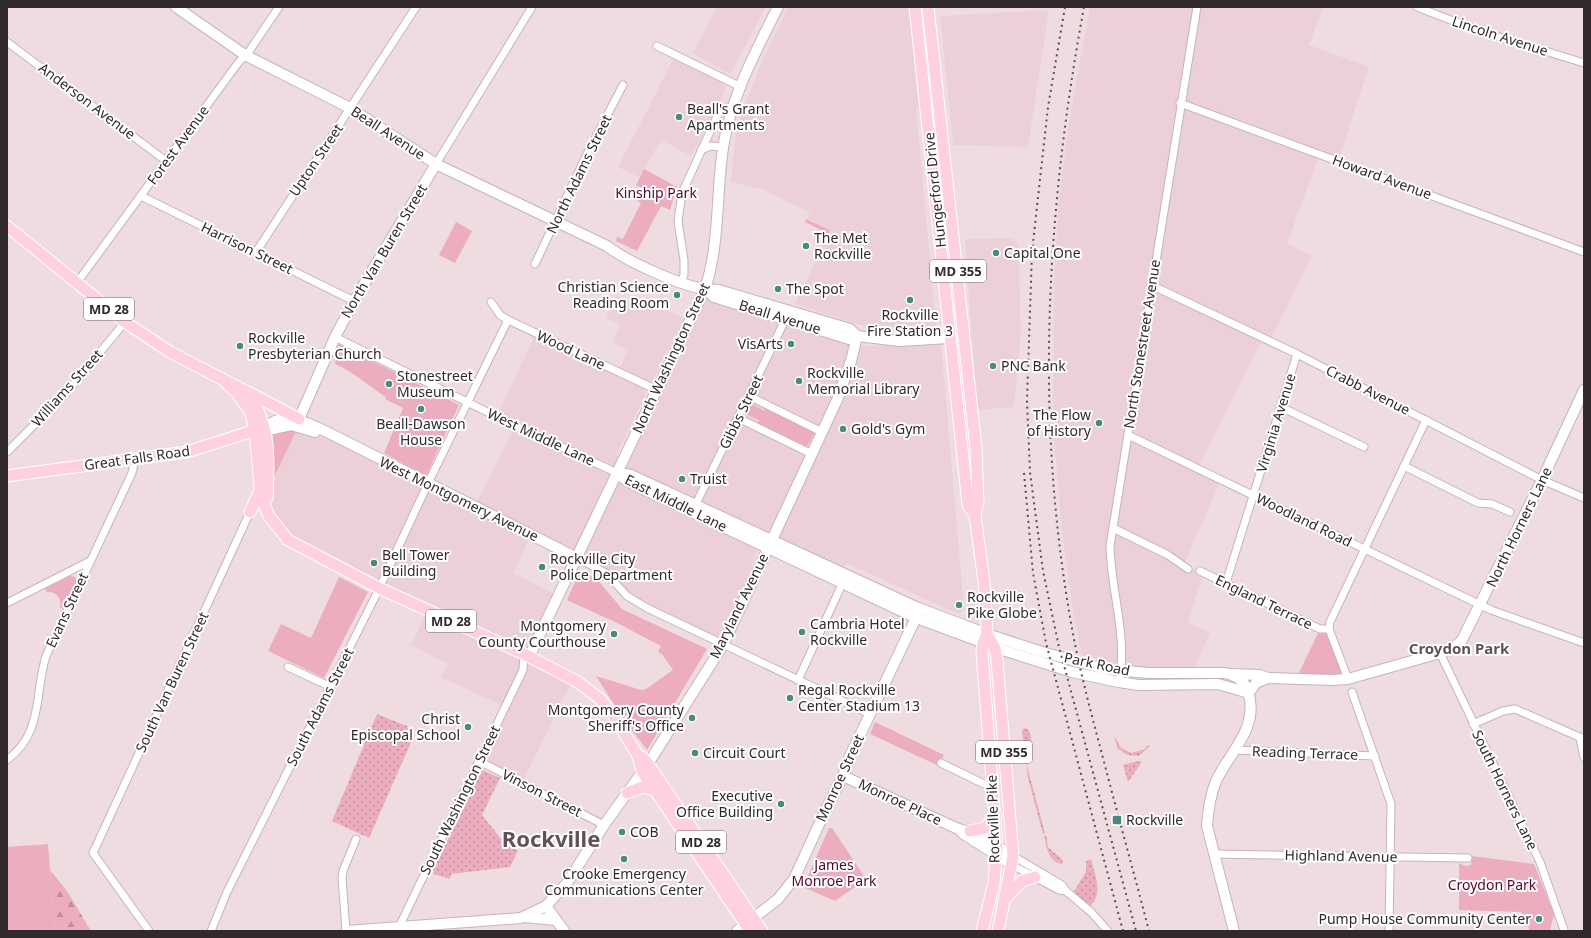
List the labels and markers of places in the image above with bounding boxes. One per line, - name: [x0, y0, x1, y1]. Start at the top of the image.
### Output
- place label: Beall's Grant Apartments: [687, 99, 769, 134]
- marker: Beall's Grant Apartments: [674, 112, 684, 122]
- place label: The Met Rockville: [814, 228, 871, 263]
- marker: The Met Rockville: [801, 241, 811, 251]
- place label: Capital One: [1004, 243, 1081, 262]
- marker: Capital One: [991, 248, 1001, 258]
- place label: Christian Science Reading Room: [557, 277, 669, 312]
- place label: The Spot: [786, 279, 844, 298]
- marker: The Spot: [773, 284, 783, 294]
- marker: Christian Science Reading Room: [672, 290, 682, 300]
- marker: Rockville Fire Station 3: [905, 295, 915, 305]
- place label: Rockville Fire Station 3: [867, 305, 953, 340]
- place label: Rockville Presbyterian Church: [248, 328, 382, 363]
- place label: VisArts: [738, 334, 783, 353]
- marker: VisArts: [786, 339, 796, 349]
- marker: Rockville Presbyterian Church: [235, 341, 245, 351]
- place label: PNC Bank: [1001, 356, 1066, 375]
- marker: PNC Bank: [988, 361, 998, 371]
- place label: Rockville Memorial Library: [807, 363, 920, 398]
- place label: Stonestreet Museum: [397, 366, 473, 401]
- marker: Rockville Memorial Library: [794, 376, 804, 386]
- marker: Stonestreet Museum: [384, 379, 394, 389]
- marker: Beall-Dawson House: [416, 404, 426, 414]
- place label: The Flow of History: [1027, 405, 1092, 440]
- place label: Beall-Dawson House: [376, 414, 466, 449]
- marker: The Flow of History: [1094, 418, 1104, 428]
- place label: Gold's Gym: [851, 419, 925, 438]
- marker: Gold's Gym: [838, 424, 848, 434]
- place label: Truist: [690, 469, 727, 488]
- marker: Truist: [677, 474, 687, 484]
- place label: Bell Tower Building: [382, 545, 450, 580]
- place label: Rockville City Police Department: [550, 549, 673, 584]
- marker: Bell Tower Building: [369, 558, 379, 568]
- marker: Rockville City Police Department: [537, 562, 547, 572]
- place label: Rockville Pike Globe: [967, 587, 1037, 622]
- marker: Rockville Pike Globe: [954, 600, 964, 610]
- place label: Cambria Hotel Rockville: [810, 614, 905, 649]
- place label: Montgomery County Courthouse: [478, 616, 607, 651]
- marker: Cambria Hotel Rockville: [797, 627, 807, 637]
- marker: Montgomery County Courthouse: [609, 629, 619, 639]
- place label: Regal Rockville Center Stadium 13: [798, 680, 920, 715]
- marker: Regal Rockville Center Stadium 13: [785, 693, 795, 703]
- place label: Montgomery County Sheriff's Office: [548, 700, 685, 735]
- place label: Christ Episcopal School: [351, 709, 460, 744]
- marker: Montgomery County Sheriff's Office: [687, 713, 697, 723]
- marker: Christ Episcopal School: [463, 722, 473, 732]
- place label: Circuit Court: [703, 743, 785, 762]
- marker: Circuit Court: [690, 748, 700, 758]
- place label: Executive Office Building: [676, 786, 773, 821]
- marker: Executive Office Building: [776, 799, 786, 809]
- place label: Rockville: [1126, 810, 1183, 829]
- marker: Rockville: [1111, 814, 1123, 826]
- place label: COB: [630, 822, 659, 841]
- marker: COB: [617, 827, 627, 837]
- marker: Crooke Emergency Communications Center: [619, 854, 629, 864]
- place label: Crooke Emergency Communications Center: [544, 864, 704, 899]
- place label: Pump House Community Center: [1318, 909, 1531, 928]
- marker: Pump House Community Center: [1534, 914, 1544, 924]

